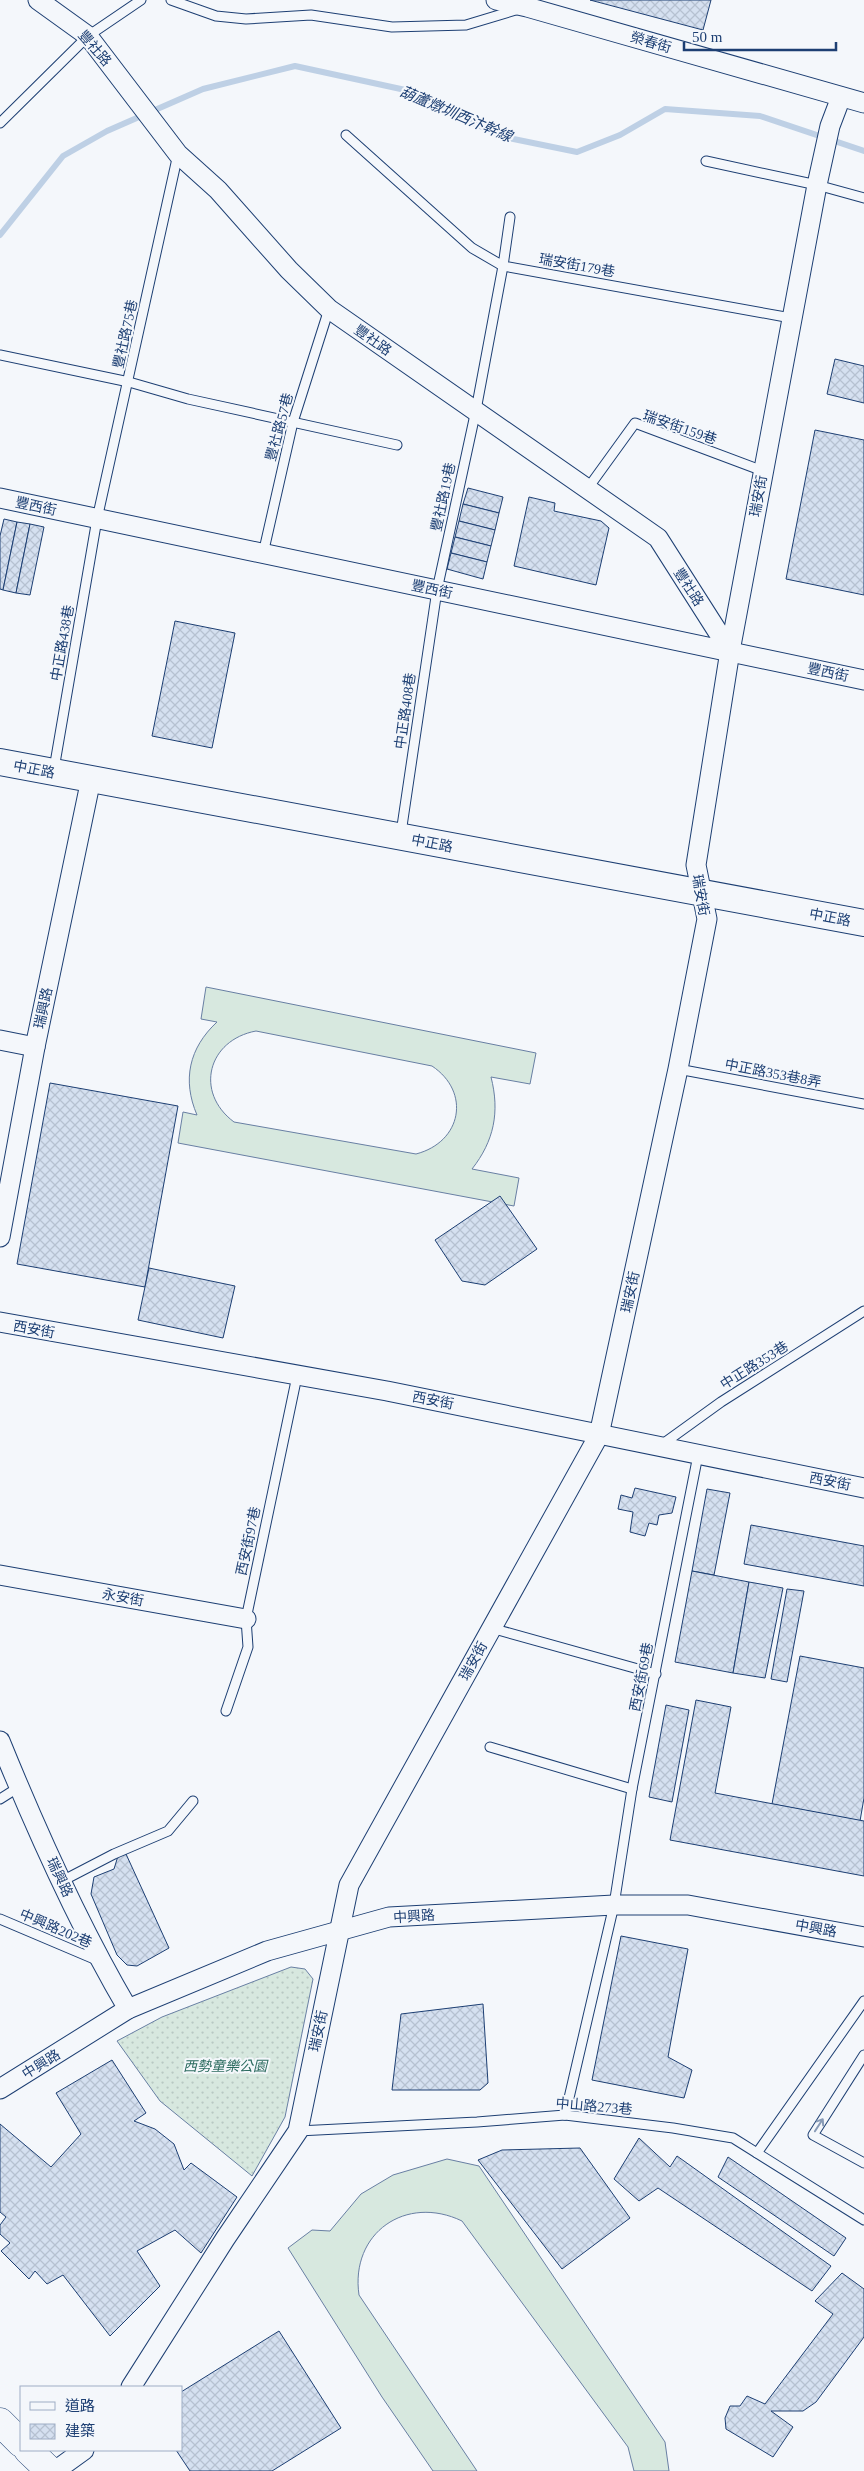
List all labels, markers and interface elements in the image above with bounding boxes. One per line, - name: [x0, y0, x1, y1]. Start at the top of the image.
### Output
- scale bar: [684, 20, 836, 52]
- street label: 豐社路: [75, 28, 114, 69]
- street label: 榮春街: [629, 29, 673, 55]
- text: 50 m: [692, 29, 723, 45]
- water label: 葫蘆燉圳西汴幹線: [398, 83, 516, 146]
- street label: 瑞安街179巷: [538, 251, 616, 280]
- street label: 豐社路75巷: [111, 298, 140, 370]
- street label: 豐社路: [351, 322, 394, 359]
- street label: 豐社路57巷: [263, 391, 296, 463]
- street label: 瑞安街159巷: [641, 408, 719, 447]
- street label: 豐社路19巷: [429, 461, 458, 533]
- street label: 瑞安街: [747, 474, 770, 518]
- street label: 豐西街: [14, 495, 58, 518]
- street label: 豐社路: [671, 566, 706, 609]
- street label: 豐西街: [410, 578, 454, 601]
- street label: 中正路438巷: [48, 604, 77, 682]
- street label: 豐西街: [806, 661, 850, 684]
- street label: 中正路408巷: [393, 672, 418, 750]
- street label: 中正路: [12, 758, 56, 781]
- street label: 中正路: [410, 832, 454, 855]
- street label: 瑞安街: [689, 873, 712, 917]
- street label: 中正路: [808, 906, 852, 929]
- street label: 瑞興路: [32, 986, 55, 1030]
- street label: 中正路353巷8弄: [723, 1057, 822, 1090]
- street label: 瑞安街: [619, 1270, 642, 1314]
- street label: 西安街: [12, 1318, 56, 1341]
- street label: 中正路353巷: [718, 1339, 791, 1392]
- street label: 西安街: [411, 1389, 455, 1412]
- street label: 西安街: [808, 1470, 852, 1493]
- street label: 西安街97巷: [234, 1505, 263, 1577]
- street label: 永安街: [101, 1586, 145, 1609]
- street label: 瑞安街: [457, 1639, 490, 1683]
- street label: 西安街69巷: [627, 1641, 656, 1713]
- street label: 瑞興路: [44, 1855, 75, 1899]
- street label: 中興路202巷: [17, 1907, 94, 1950]
- street label: 中興路: [393, 1908, 436, 1925]
- street label: 中興路: [794, 1917, 838, 1940]
- street label: 瑞安街: [307, 2009, 330, 2053]
- street label: 中興路: [19, 2047, 63, 2082]
- park label: 西勢童樂公園: [183, 2059, 269, 2074]
- street label: 中山路273巷: [555, 2096, 633, 2117]
- one-way arrow: [814, 2118, 824, 2132]
- legend: [20, 2386, 182, 2451]
- text: 道路: [65, 2398, 95, 2414]
- text: 建築: [65, 2423, 95, 2439]

